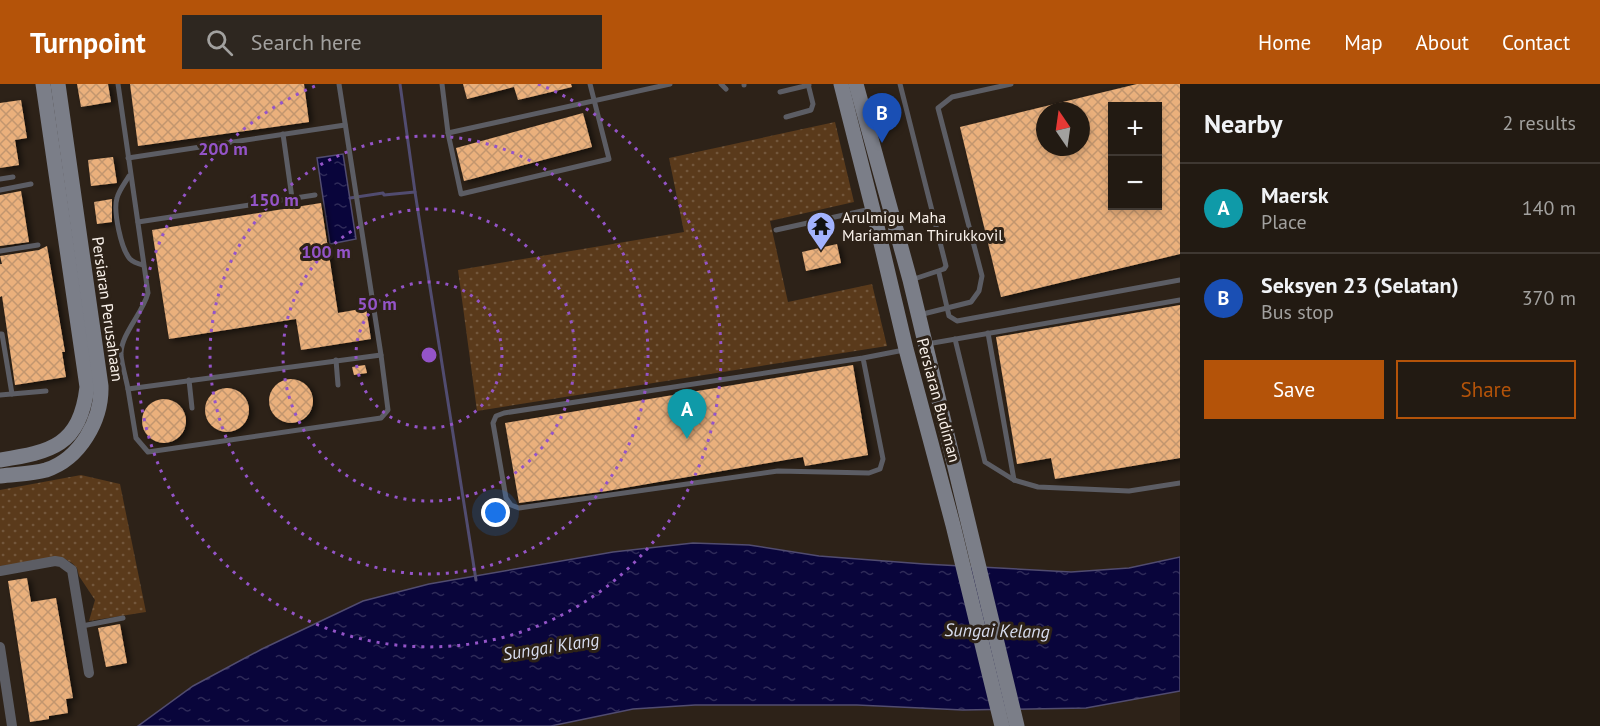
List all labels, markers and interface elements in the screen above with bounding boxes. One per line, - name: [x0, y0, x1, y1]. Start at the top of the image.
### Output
- search box: [182, 15, 602, 69]
- text: Turnpoint: [30, 24, 146, 61]
- icon: search: [203, 26, 236, 59]
- text: Search here: [251, 28, 362, 56]
- text: Home: [1258, 29, 1311, 56]
- text: Map: [1344, 29, 1383, 56]
- text: About: [1416, 29, 1469, 56]
- text: Contact: [1502, 29, 1570, 56]
- pin: B: [862, 94, 902, 143]
- north arrow: [1036, 102, 1090, 156]
- map controls: [1108, 102, 1162, 210]
- button: +: [1108, 102, 1162, 156]
- text: Nearby: [1204, 107, 1282, 140]
- text: 2 results: [1503, 110, 1576, 136]
- text: 200 m: [198, 137, 248, 160]
- button: −: [1108, 156, 1162, 210]
- text: Maersk: [1261, 181, 1329, 209]
- text: 150 m: [249, 188, 299, 211]
- text: A: [1217, 195, 1230, 221]
- text: 140 m: [1522, 195, 1576, 221]
- place label: Arulmigu Maha Mariamman Thirukkovil: [842, 207, 1003, 245]
- text: Place: [1261, 209, 1307, 235]
- temple icon: Arulmigu Maha Mariamman Thirukkovil: [805, 210, 837, 252]
- street label: Persiaran Perusahaan: [88, 235, 128, 383]
- text: 100 m: [301, 240, 351, 263]
- text: Seksyen 23 (Selatan): [1261, 271, 1459, 299]
- text: B: [1218, 285, 1229, 311]
- text: 370 m: [1522, 285, 1576, 311]
- text: 50 m: [357, 292, 397, 315]
- text: Bus stop: [1261, 299, 1334, 325]
- street label: Persiaran Budiman: [913, 336, 965, 464]
- centre of rings: [419, 345, 439, 365]
- button: Save: [1204, 360, 1384, 419]
- button: Share: [1396, 360, 1576, 419]
- pin: A: [668, 390, 706, 439]
- your location: [481, 498, 510, 527]
- water label: Sungai Kelang: [944, 618, 1050, 643]
- water label: Sungai Klang: [501, 628, 601, 665]

